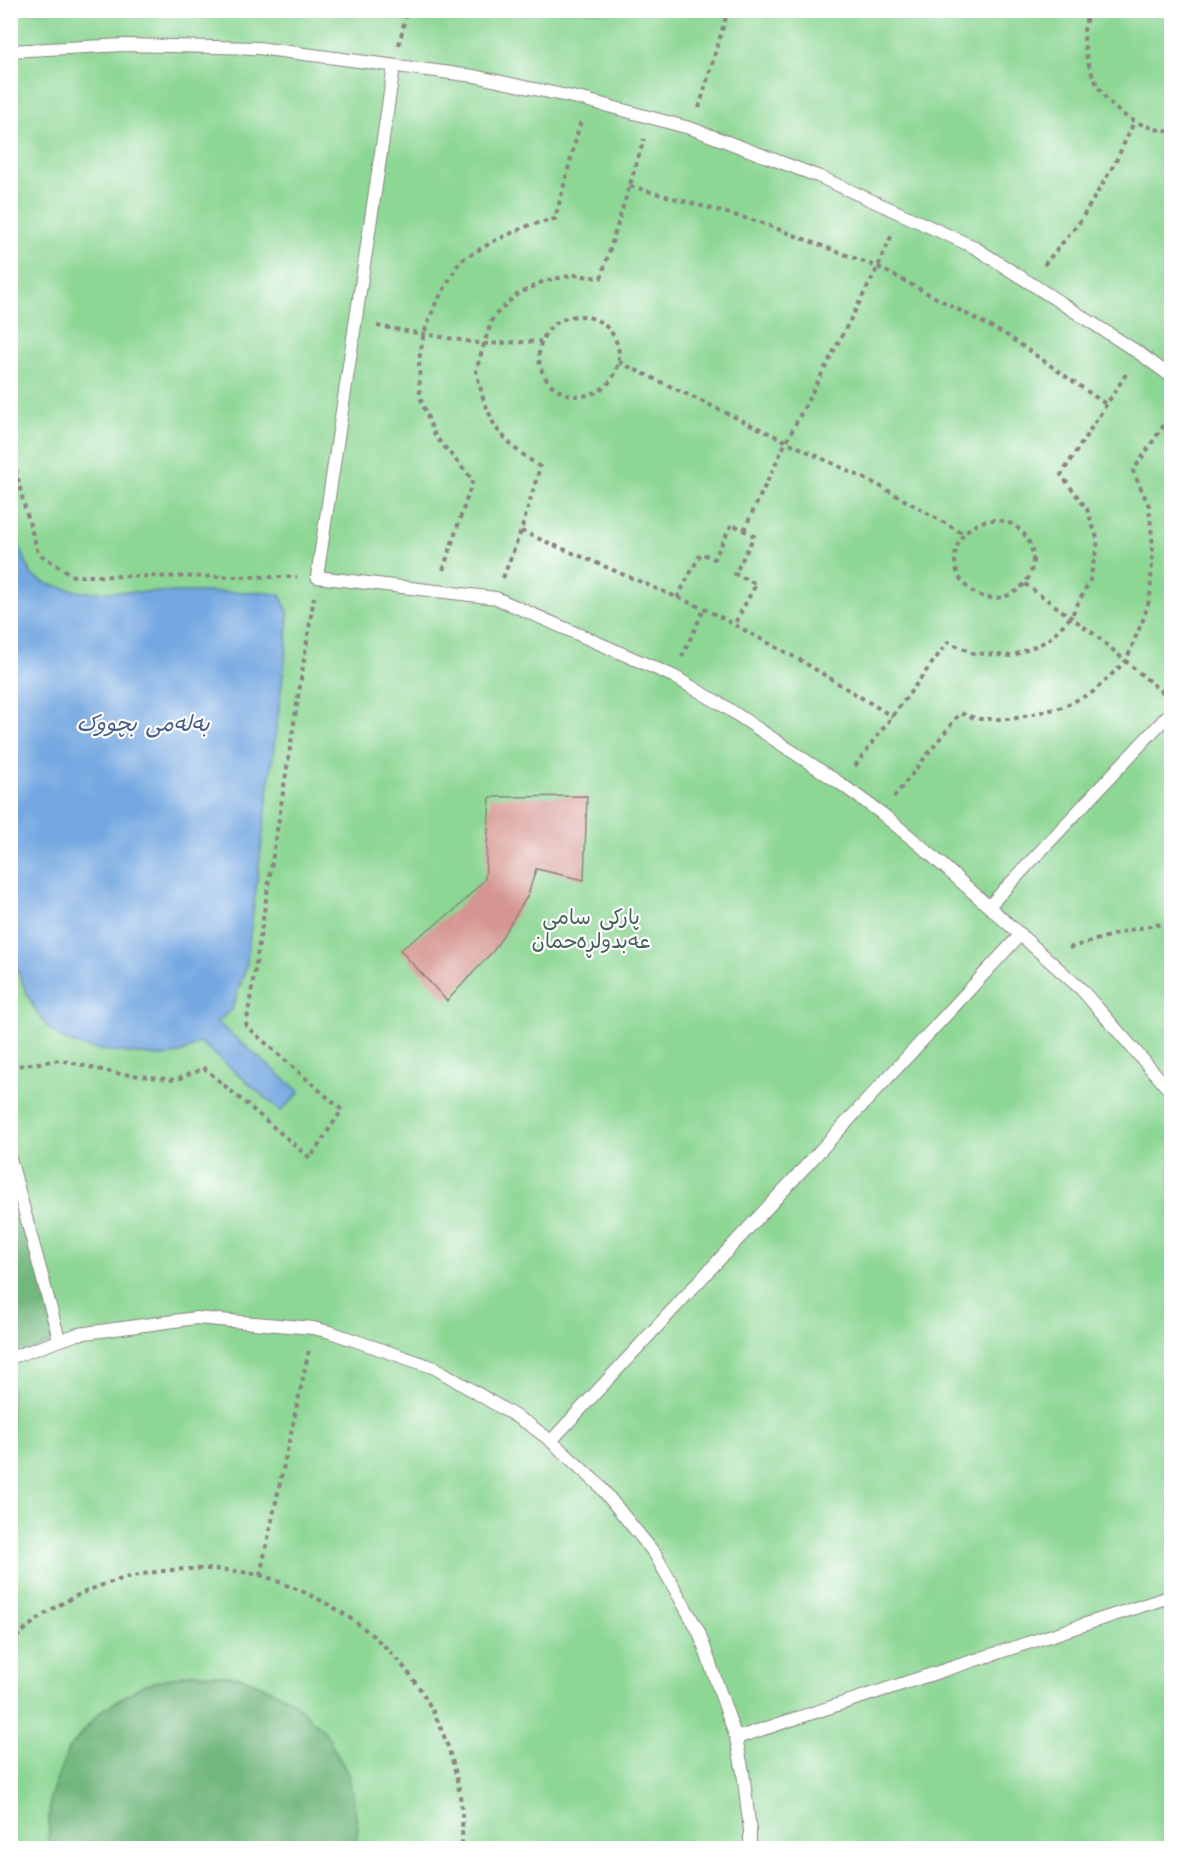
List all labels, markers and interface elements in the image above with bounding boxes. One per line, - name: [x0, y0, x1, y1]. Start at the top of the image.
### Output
- water label: بەلەمی بچووک: [77, 709, 210, 740]
- park label: پارکی سامی عەبدولڕەحمان: [532, 903, 650, 958]

